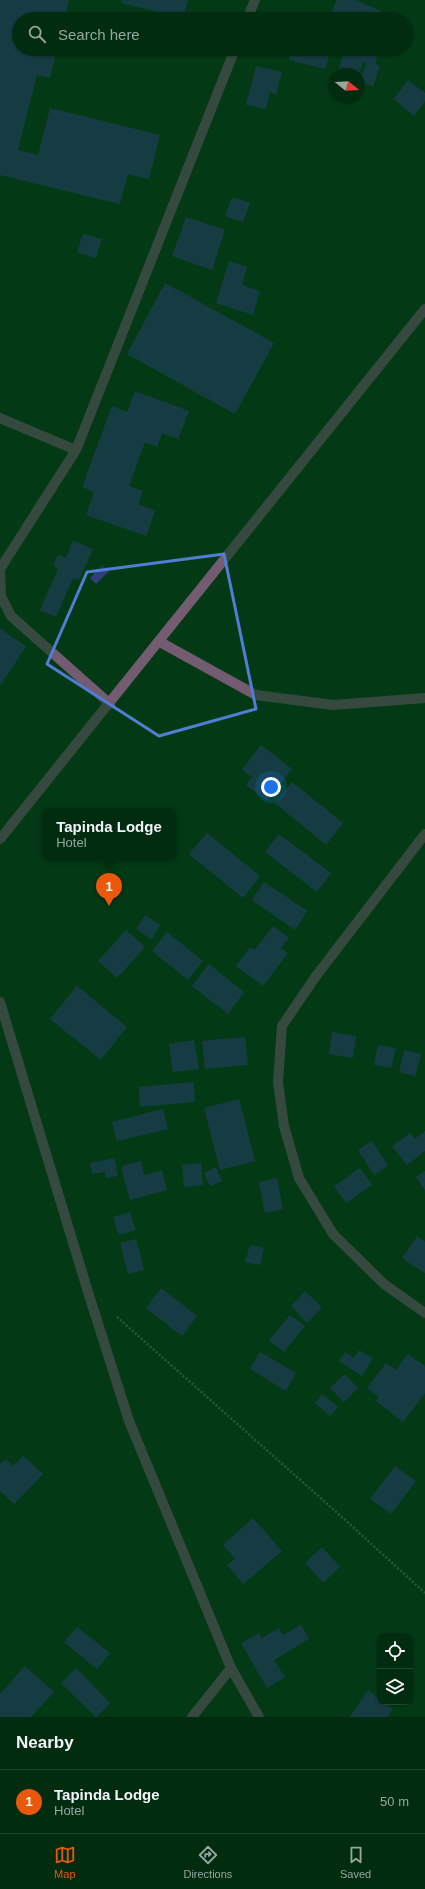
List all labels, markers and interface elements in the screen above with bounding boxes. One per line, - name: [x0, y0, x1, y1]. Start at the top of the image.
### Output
- search box: [12, 12, 413, 56]
- icon: search: [26, 23, 48, 45]
- text: Search here: [58, 26, 140, 43]
- north arrow: [329, 68, 365, 104]
- your location: [261, 777, 281, 797]
- popup: [42, 808, 176, 860]
- text: Tapinda Lodge: [56, 818, 162, 835]
- text: Hotel: [56, 835, 87, 850]
- pin: 1: [96, 873, 122, 906]
- map controls: [377, 1633, 413, 1705]
- button: locate: [377, 1633, 413, 1669]
- button: layers: [377, 1669, 413, 1705]
- text: Nearby: [16, 1733, 74, 1752]
- text: Tapinda Lodge: [54, 1786, 160, 1803]
- text: 1: [25, 1794, 33, 1809]
- text: 50 m: [380, 1794, 409, 1809]
- text: Hotel: [54, 1803, 84, 1818]
- tab: Map: [54, 1844, 76, 1880]
- tab: Directions: [183, 1844, 232, 1880]
- tab: Saved: [340, 1844, 371, 1880]

